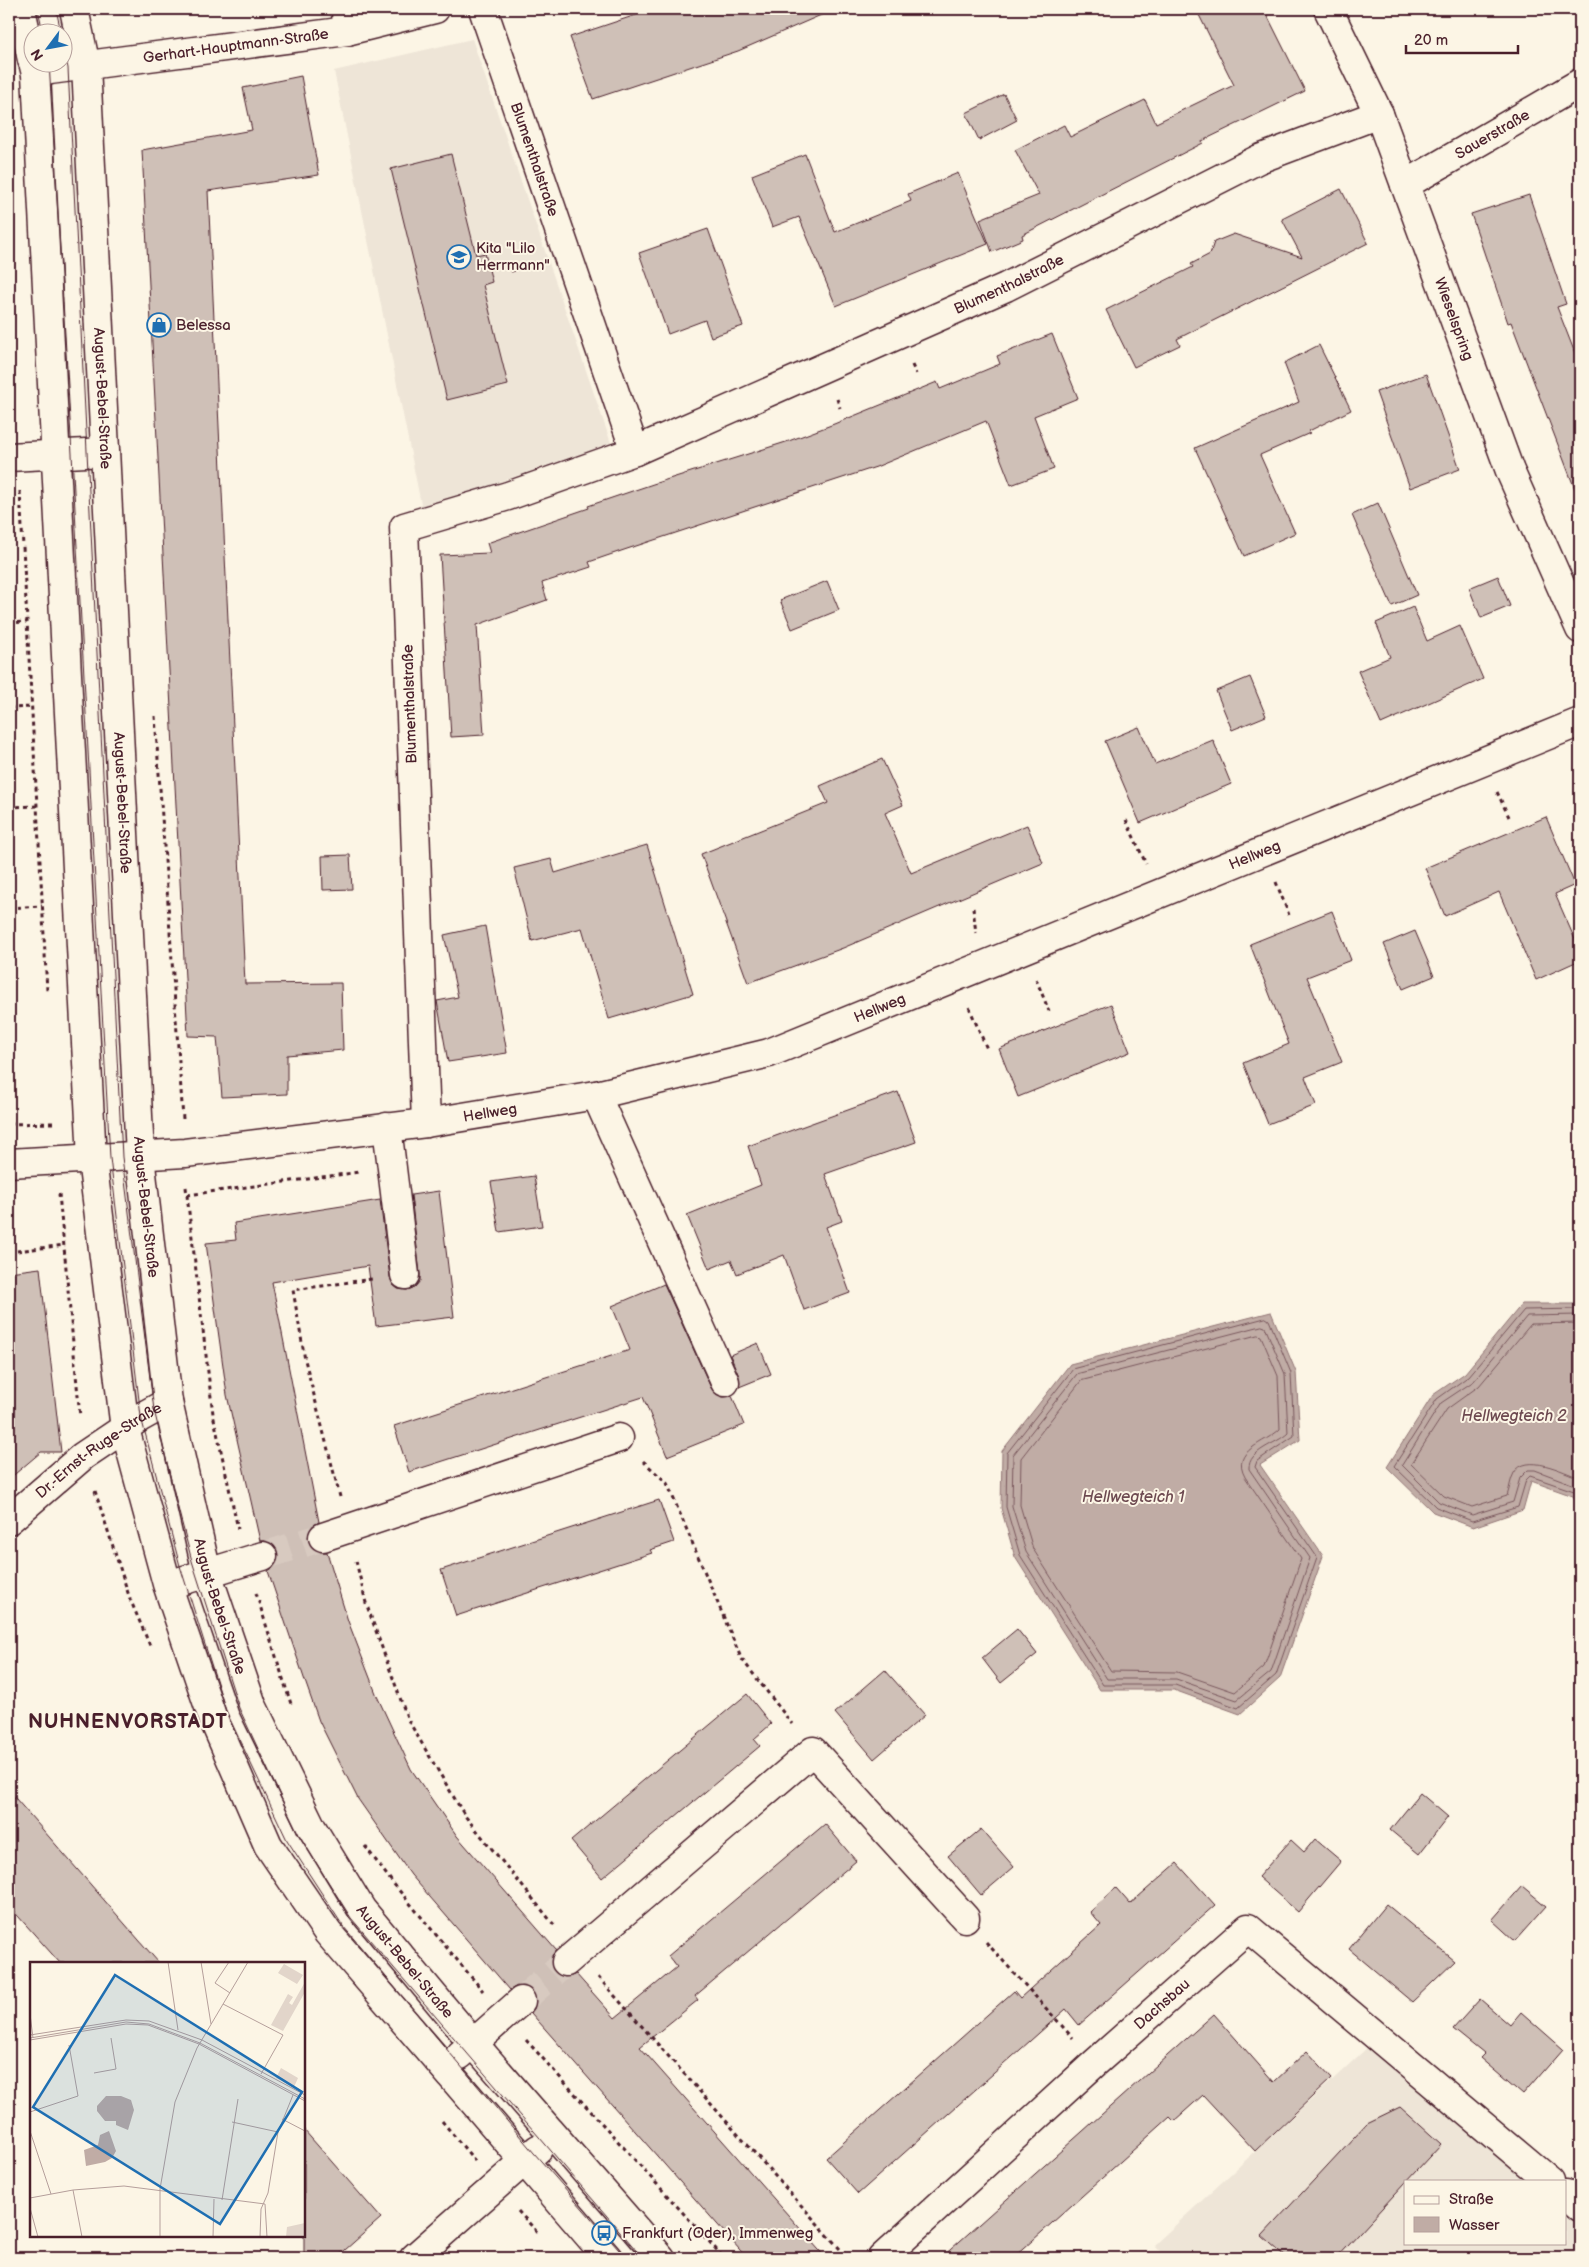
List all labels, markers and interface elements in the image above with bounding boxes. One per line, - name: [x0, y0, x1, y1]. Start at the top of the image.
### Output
- north arrow: [22, 22, 72, 72]
- scale bar: [1406, 22, 1519, 54]
- street label: Gerhart-Hauptmann-Straße: [142, 24, 330, 67]
- text: 20 m: [1414, 31, 1448, 50]
- text: N: [27, 46, 47, 64]
- street label: Blumenthalstraße: [506, 100, 563, 219]
- street label: Sauerstraße: [1452, 105, 1533, 163]
- place label: Kita "Lilo Herrmann": [476, 239, 550, 275]
- school or university icon: Kita "Lilo Herrmann": [446, 244, 472, 270]
- street label: Blumenthalstraße: [951, 250, 1067, 318]
- street label: Wieselspring: [1430, 275, 1478, 363]
- shop icon: Belessa: [146, 312, 172, 338]
- place label: Belessa: [176, 316, 231, 335]
- street label: August-Bebel-Straße: [89, 327, 115, 470]
- street label: Blumenthalstraße: [398, 644, 422, 764]
- street label: August-Bebel-Straße: [110, 731, 136, 874]
- street label: Hellweg: [1226, 836, 1283, 874]
- street label: Hellweg: [851, 989, 908, 1027]
- street label: Hellweg: [462, 1099, 518, 1126]
- street label: August-Bebel-Straße: [130, 1136, 163, 1279]
- street label: Dr.-Ernst-Ruge-Straße: [32, 1398, 165, 1502]
- water label: Hellwegteich 2: [1461, 1407, 1567, 1426]
- water label: Hellwegteich 1: [1082, 1488, 1185, 1507]
- street label: August-Bebel-Straße: [190, 1536, 250, 1677]
- district label: NUHNENVORSTADT: [28, 1710, 228, 1734]
- street label: August-Bebel-Straße: [352, 1901, 458, 2022]
- inset map: [30, 1962, 305, 2237]
- street label: Dachsbau: [1130, 1974, 1194, 2034]
- legend: [1404, 2180, 1566, 2244]
- text: Straße: [1449, 2190, 1494, 2209]
- text: Wasser: [1449, 2216, 1500, 2235]
- bus stop icon: Frankfurt (Oder), Immenweg: [591, 2220, 617, 2246]
- place label: Frankfurt (Oder), Immenweg: [622, 2224, 813, 2243]

